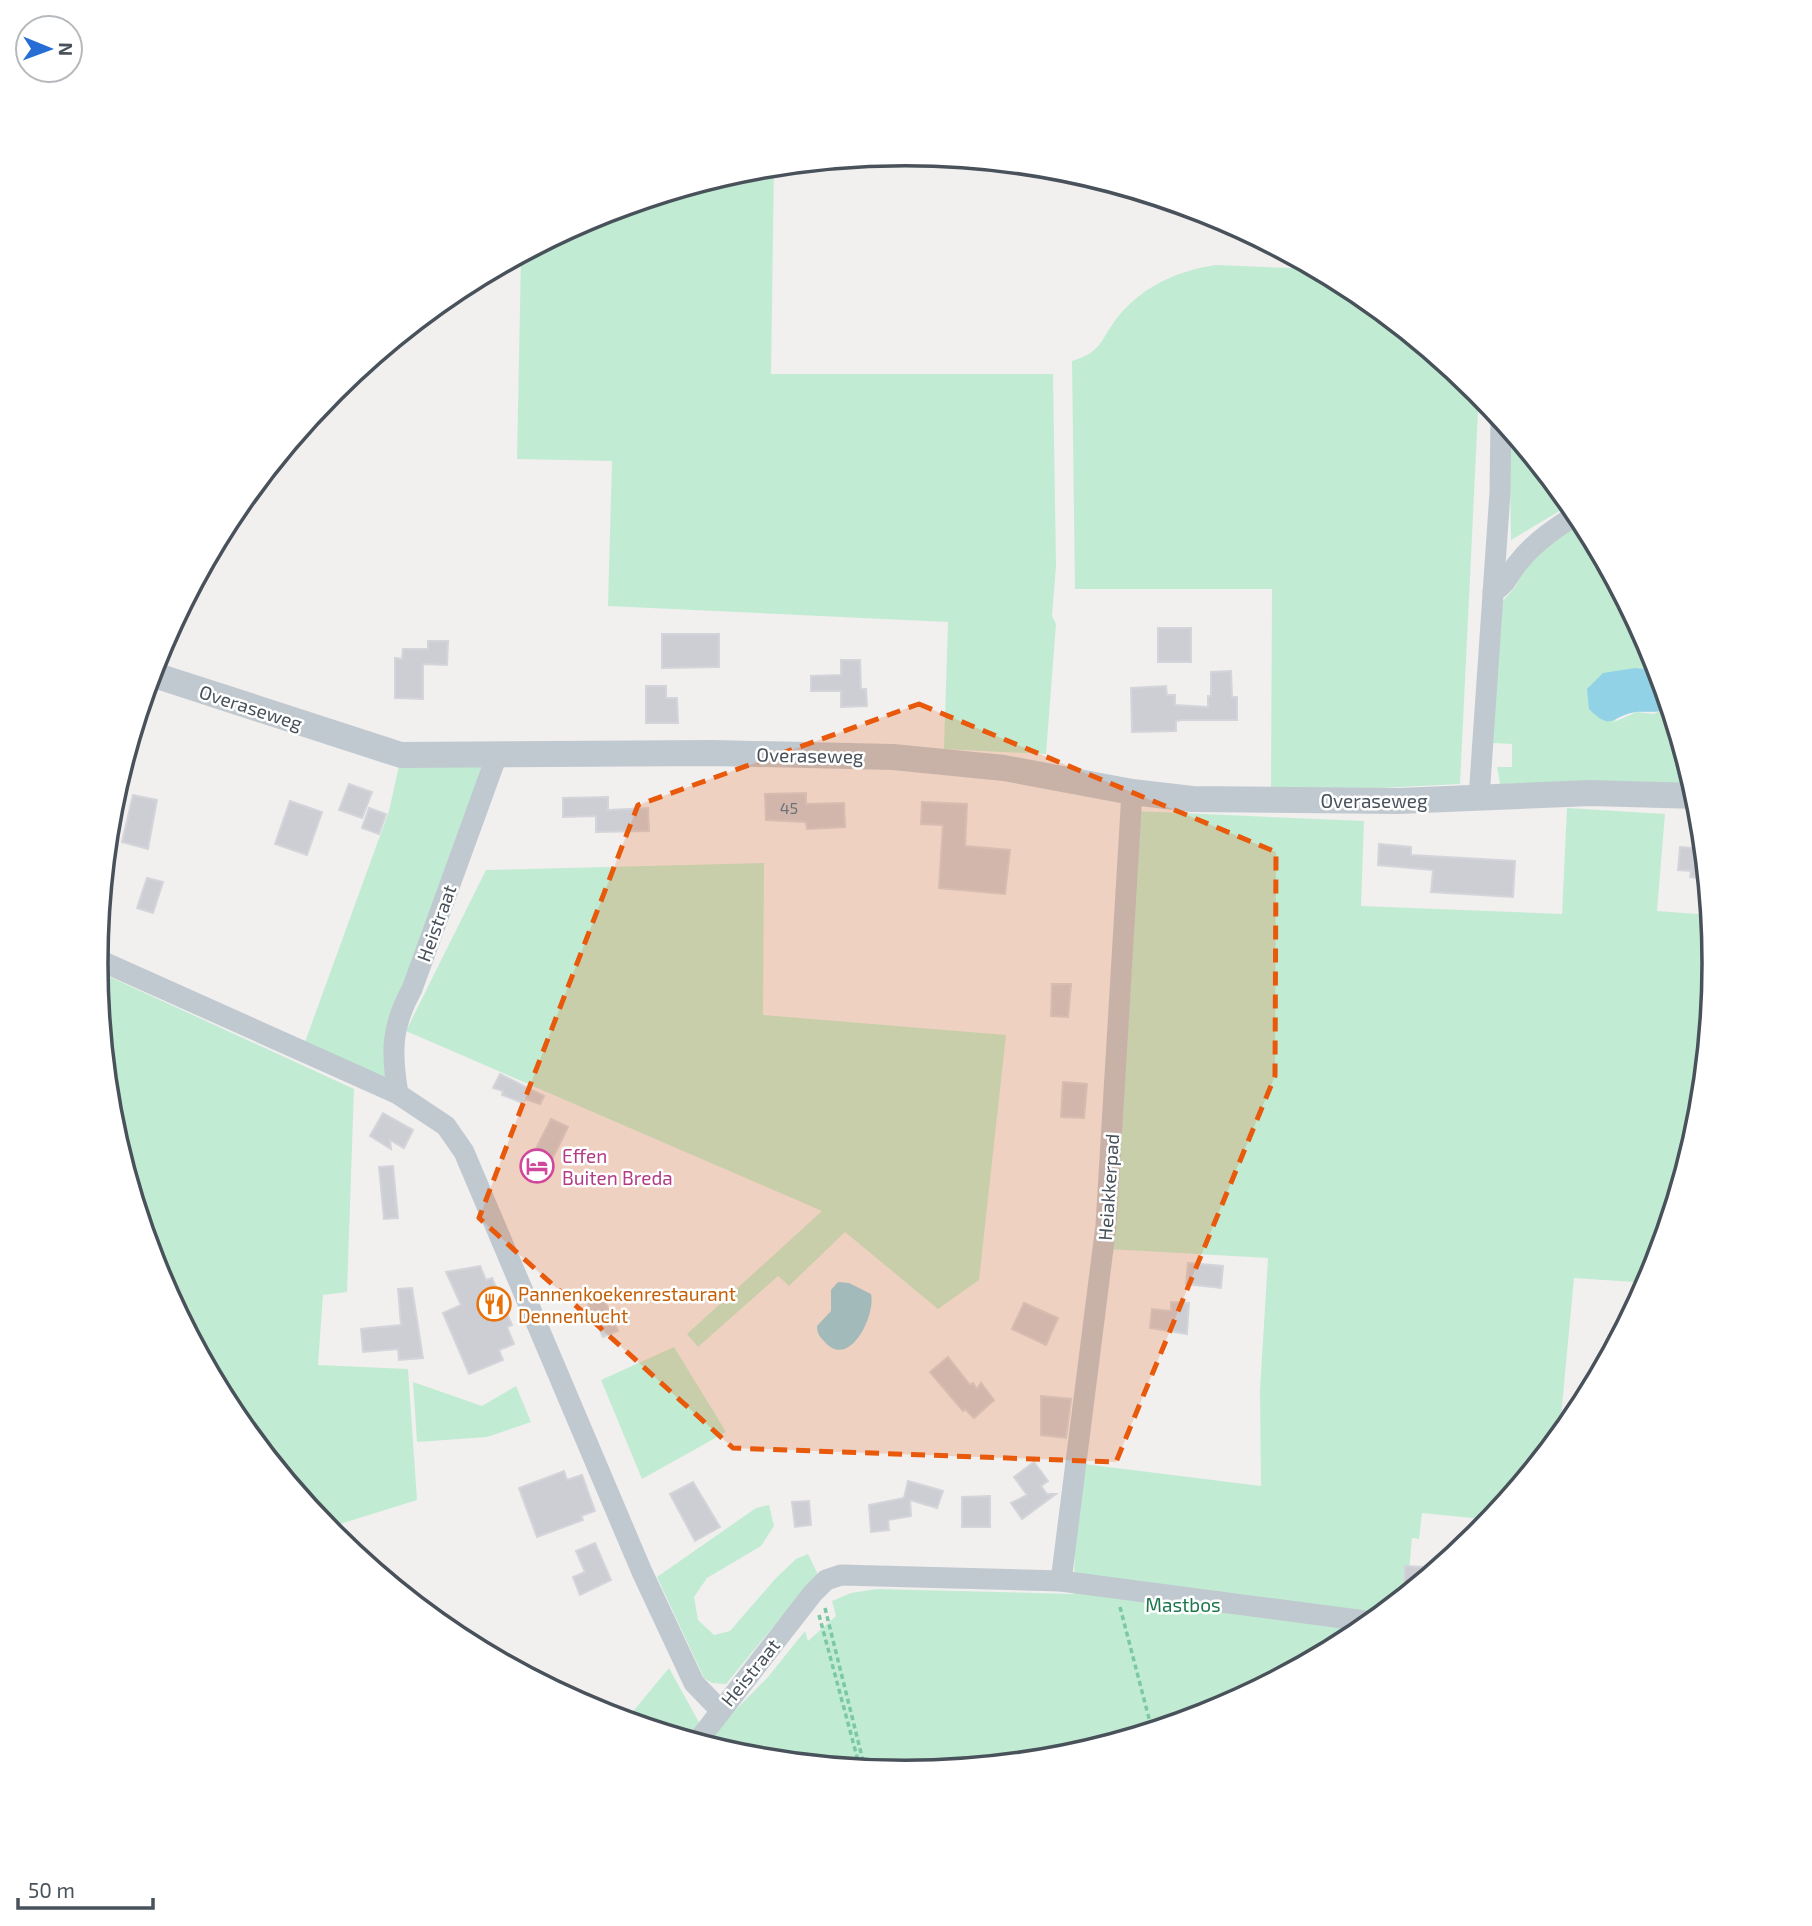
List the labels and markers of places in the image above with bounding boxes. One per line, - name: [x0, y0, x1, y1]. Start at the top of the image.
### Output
- place label: Effen Buiten Breda: [562, 1144, 673, 1189]
- hotel icon: Effen Buiten Breda: [518, 1147, 556, 1185]
- place label: Pannenkoekenrestaurant Dennenlucht: [518, 1282, 736, 1327]
- restaurant icon: Pannenkoekenrestaurant Dennenlucht: [475, 1285, 513, 1323]

